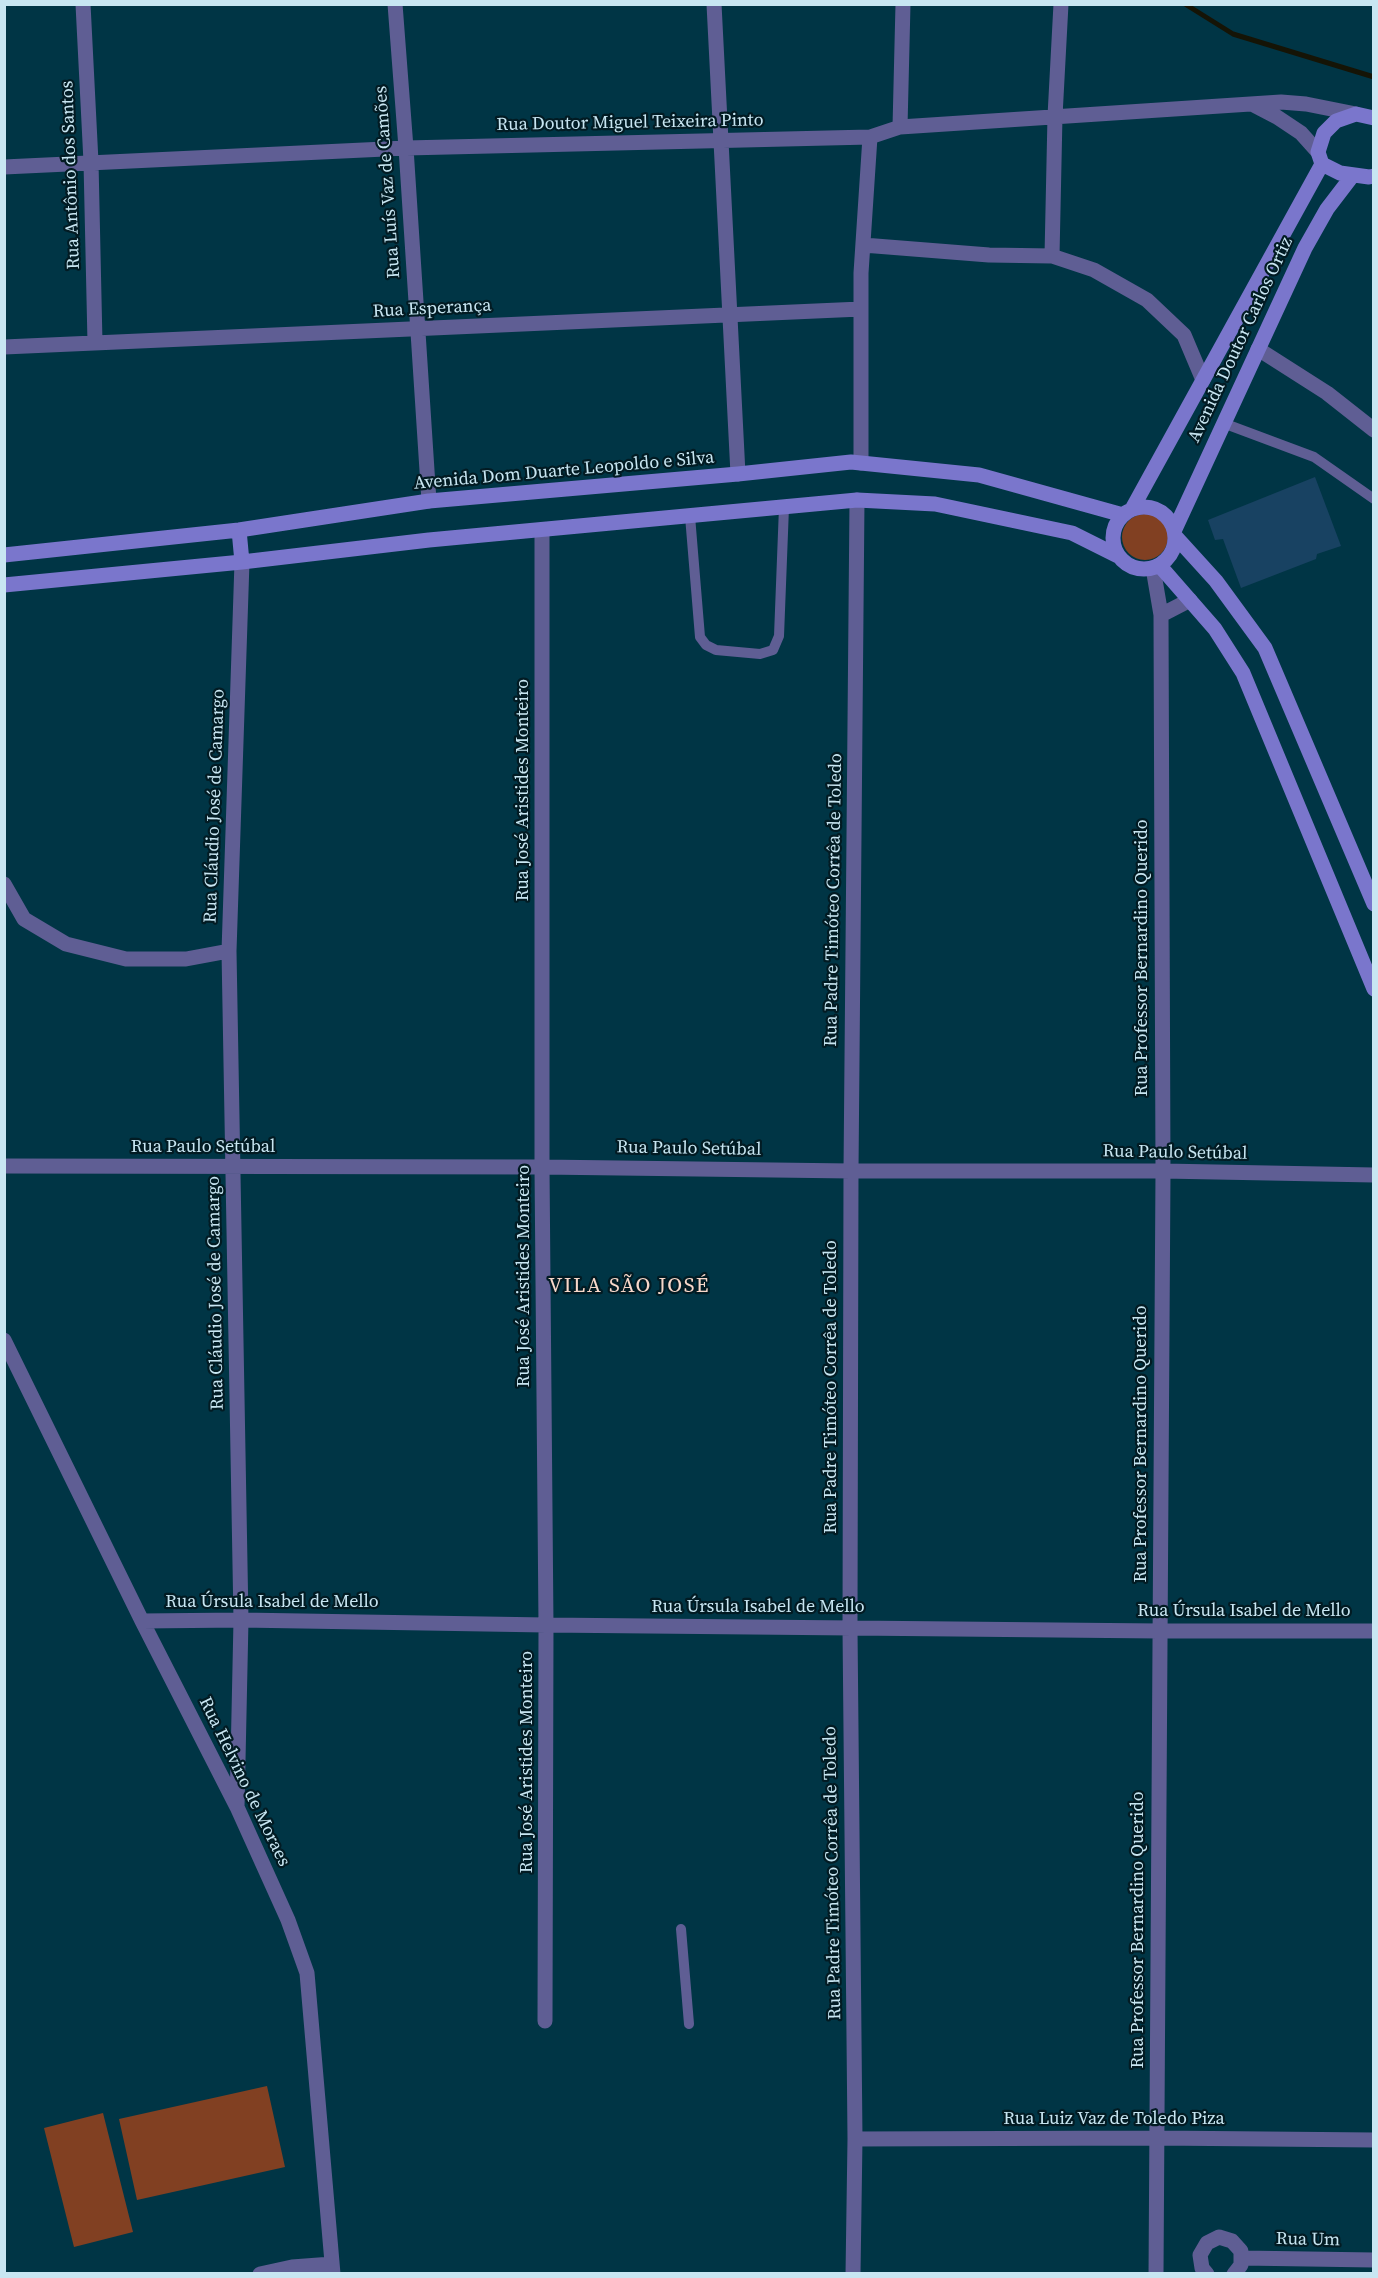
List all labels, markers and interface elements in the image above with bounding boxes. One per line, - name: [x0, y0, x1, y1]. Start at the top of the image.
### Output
- street label: Rua Antônio dos Santos: [57, 80, 85, 270]
- street label: Rua Luís Vaz de Camões: [370, 85, 406, 279]
- street label: Rua Doutor Miguel Teixeira Pinto: [496, 110, 764, 136]
- street label: Avenida Doutor Carlos Ortiz: [1184, 234, 1298, 446]
- street label: Rua Esperança: [372, 295, 492, 323]
- street label: Avenida Dom Duarte Leopoldo e Silva: [413, 447, 715, 495]
- street label: Rua José Aristides Monteiro: [512, 679, 534, 901]
- street label: Rua Cláudio José de Camargo: [200, 689, 230, 923]
- street label: Rua Padre Timóteo Corrêa de Toledo: [821, 753, 847, 1047]
- street label: Rua Professor Bernardino Querido: [1131, 819, 1153, 1097]
- street label: Rua Paulo Setúbal: [131, 1136, 275, 1158]
- street label: Rua Paulo Setúbal: [616, 1137, 762, 1161]
- street label: Rua Paulo Setúbal: [1102, 1141, 1248, 1165]
- street label: Rua José Aristides Monteiro: [513, 1165, 535, 1387]
- street label: Rua Cláudio José de Camargo: [203, 1176, 229, 1410]
- street label: Rua Padre Timóteo Corrêa de Toledo: [820, 1240, 842, 1534]
- district label: VILA SÃO JOSÉ: [548, 1274, 710, 1300]
- street label: Rua Professor Bernardino Querido: [1130, 1305, 1152, 1583]
- street label: Rua Úrsula Isabel de Mello: [165, 1591, 379, 1613]
- street label: Rua Úrsula Isabel de Mello: [651, 1596, 865, 1618]
- street label: Rua Úrsula Isabel de Mello: [1137, 1600, 1351, 1622]
- street label: Rua José Aristides Monteiro: [516, 1651, 538, 1873]
- street label: Rua Helvino de Moraes: [194, 1694, 294, 1870]
- street label: Rua Padre Timóteo Corrêa de Toledo: [820, 1726, 846, 2020]
- street label: Rua Professor Bernardino Querido: [1127, 1791, 1149, 2069]
- street label: Rua Luiz Vaz de Toledo Piza: [1003, 2108, 1225, 2130]
- street label: Rua Um: [1276, 2229, 1340, 2251]

